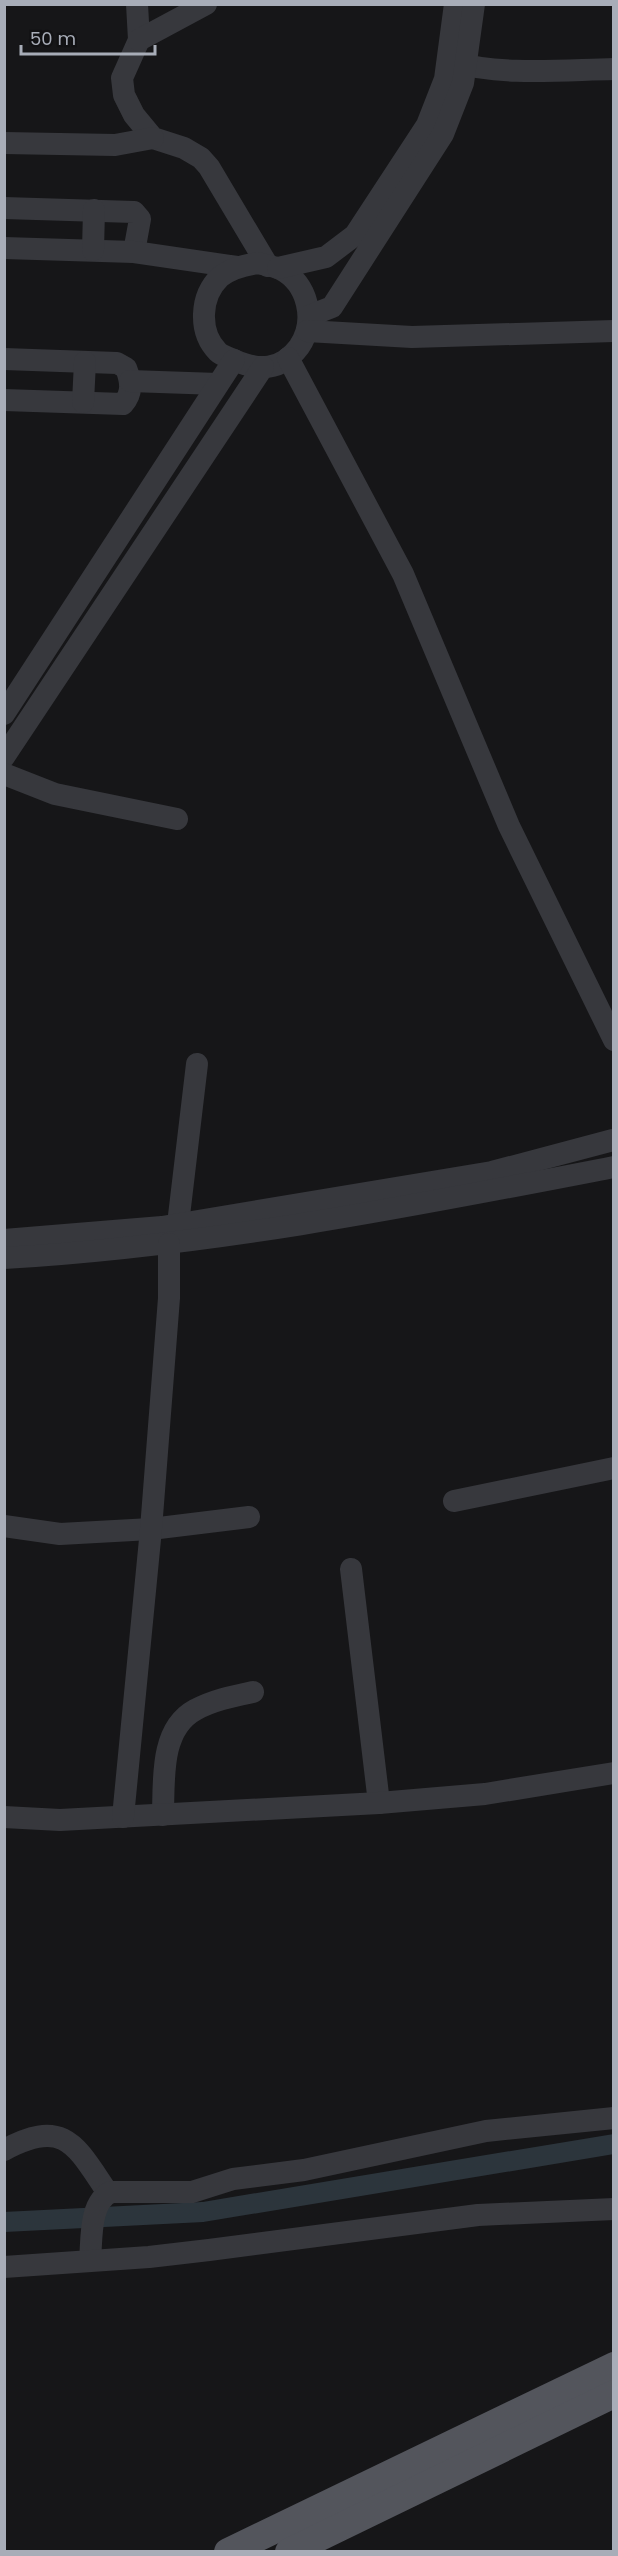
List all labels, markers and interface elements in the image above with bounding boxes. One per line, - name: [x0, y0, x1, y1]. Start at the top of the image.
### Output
- scale bar: [21, 18, 154, 56]
- text: 50 m: [30, 26, 76, 51]

